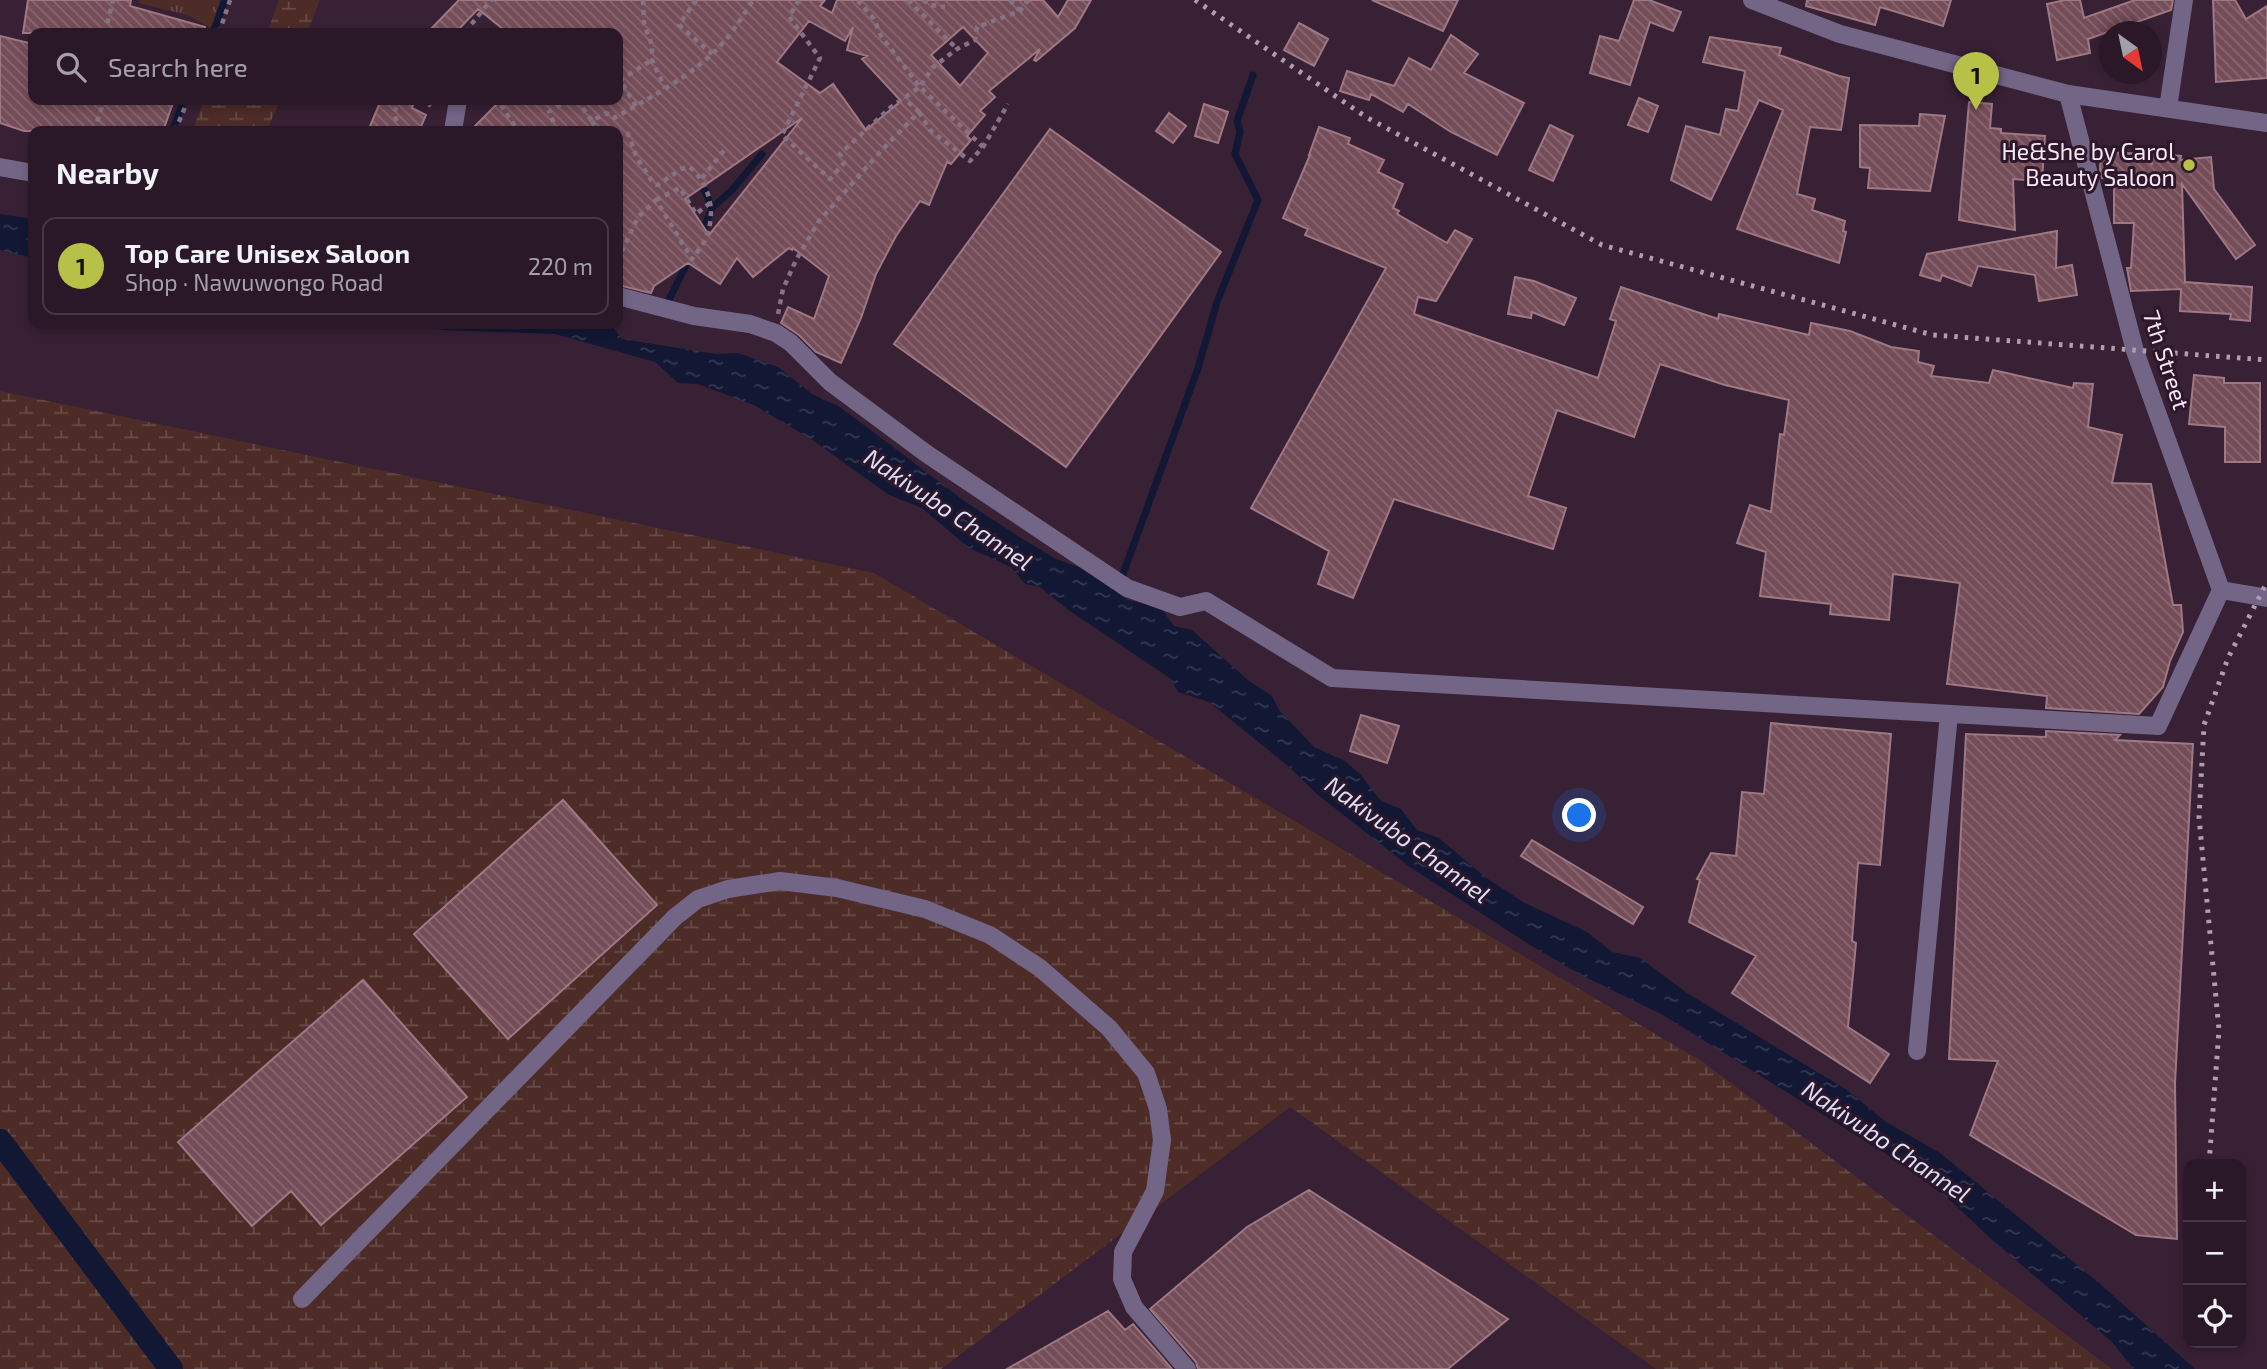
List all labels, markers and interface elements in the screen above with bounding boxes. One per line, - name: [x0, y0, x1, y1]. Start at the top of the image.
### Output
- north arrow: [2099, 21, 2162, 84]
- search box: [28, 28, 623, 105]
- icon: search: [52, 48, 90, 86]
- text: Search here: [108, 51, 248, 82]
- pin: 1: [1953, 52, 1999, 110]
- place label: He&She by Carol Beauty Saloon: [2001, 137, 2175, 191]
- text: Nearby: [56, 154, 159, 190]
- marker: He&She by Carol Beauty Saloon: [2181, 157, 2197, 173]
- text: Top Care Unisex Saloon: [125, 237, 410, 268]
- text: 1: [76, 252, 86, 280]
- text: 220 m: [528, 252, 593, 280]
- text: Shop · Nawuwongo Road: [125, 268, 383, 296]
- street label: 7th Street: [2138, 306, 2196, 413]
- water label: Nakivubo Channel: [859, 442, 1039, 576]
- water label: Nakivubo Channel: [1320, 769, 1496, 908]
- your location: [1562, 798, 1596, 832]
- water label: Nakivubo Channel: [1797, 1074, 1977, 1208]
- map controls: [2183, 1159, 2246, 1348]
- button: +: [2183, 1159, 2246, 1222]
- button: −: [2183, 1222, 2246, 1285]
- button: locate: [2183, 1285, 2246, 1348]

